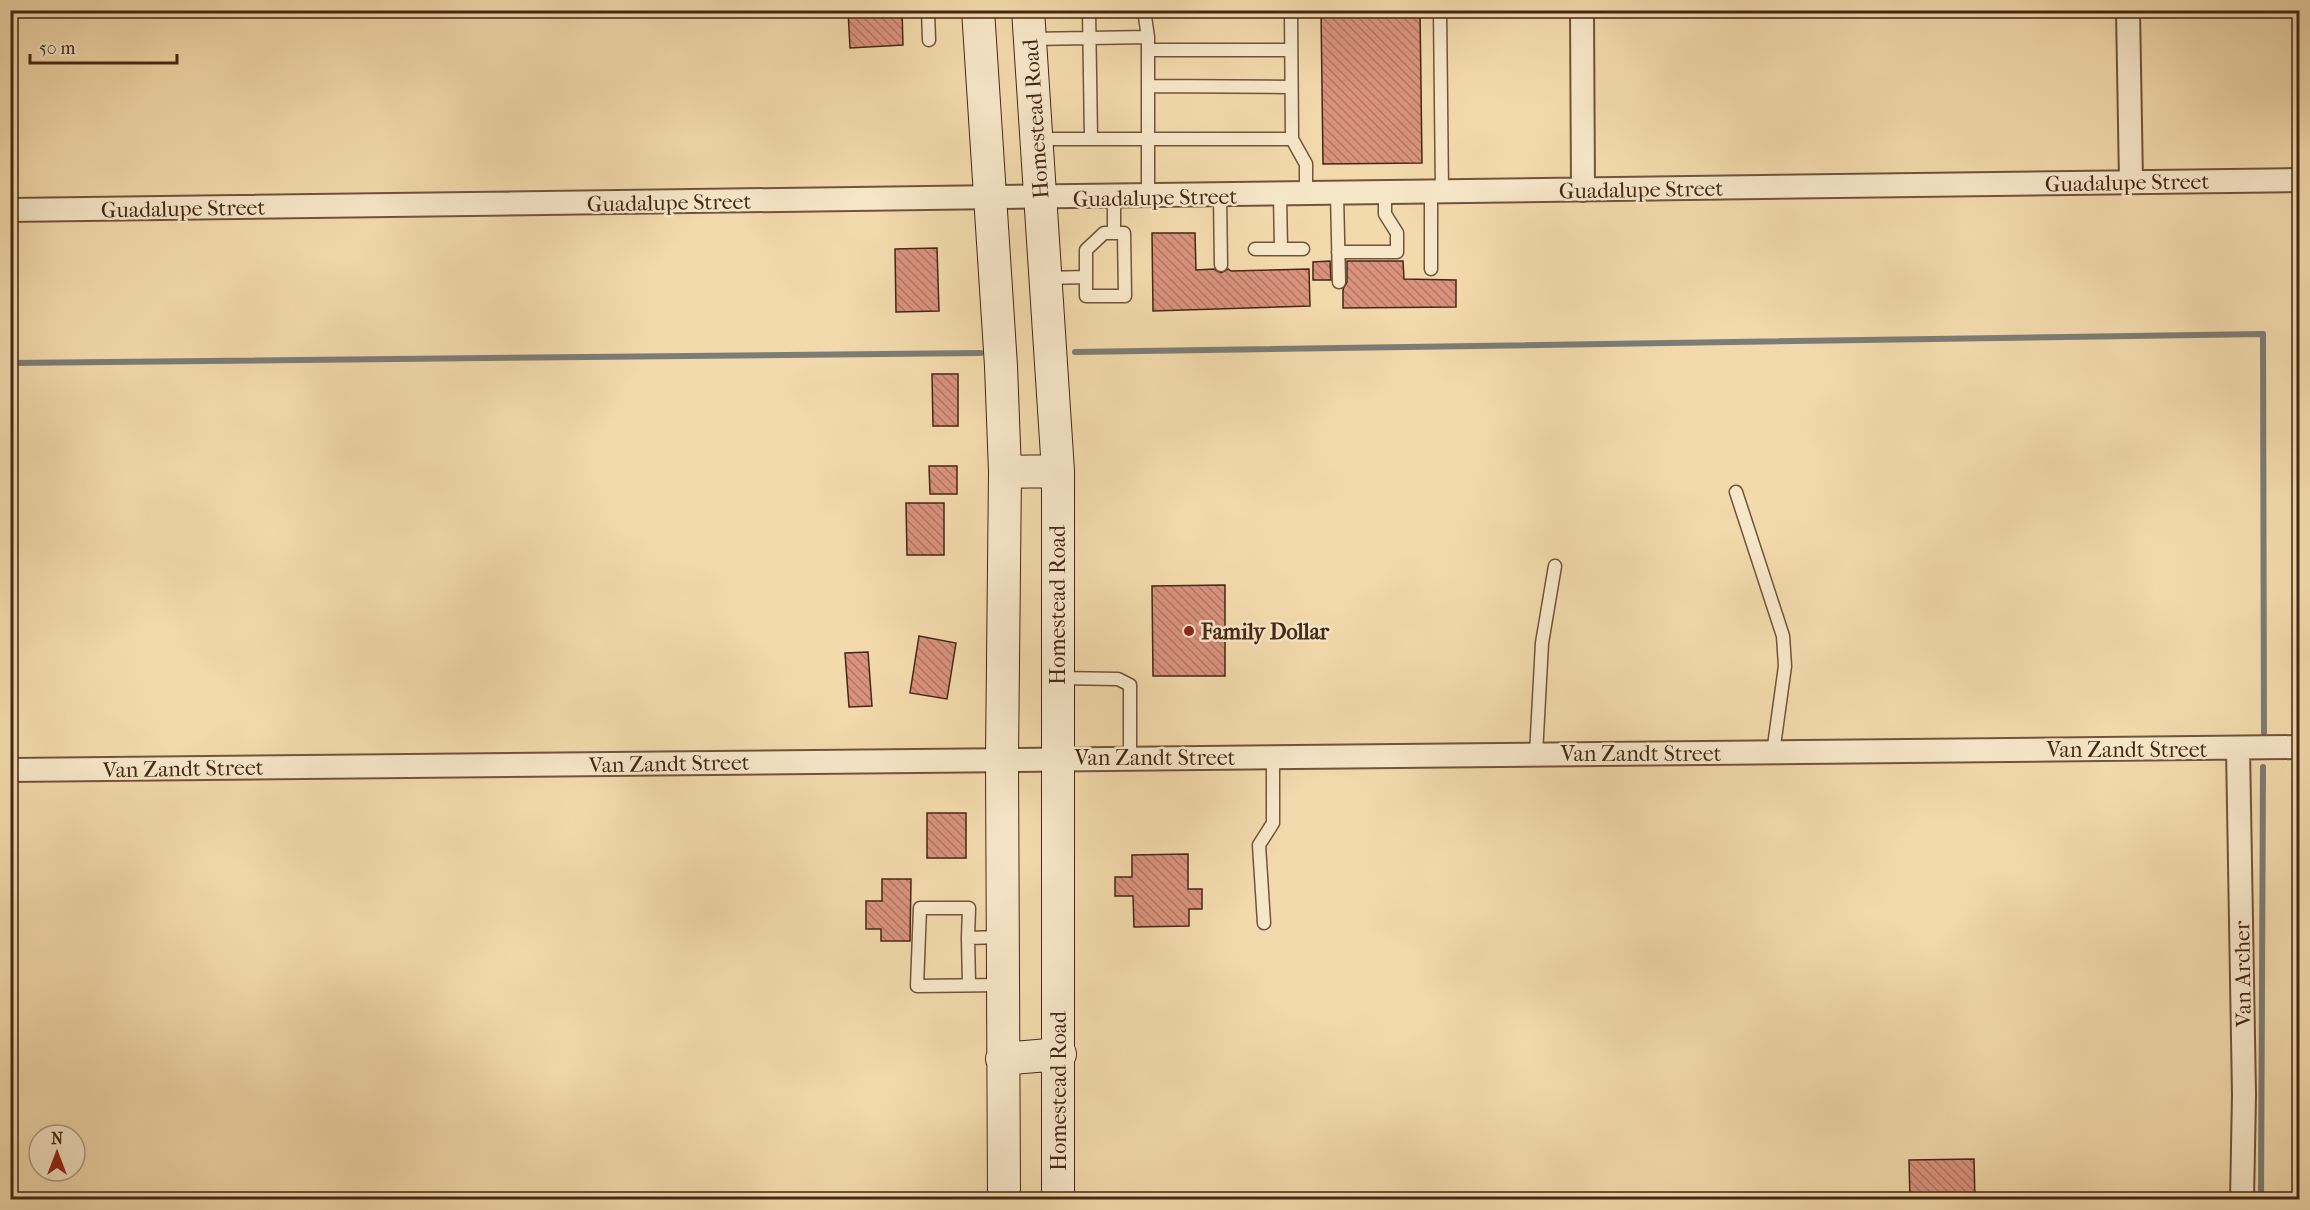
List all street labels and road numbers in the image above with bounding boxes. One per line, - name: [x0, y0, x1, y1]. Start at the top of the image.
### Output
- street label: Homestead Road: [1017, 37, 1055, 200]
- street label: Guadalupe Street: [2045, 169, 2210, 197]
- street label: Guadalupe Street: [1559, 176, 1724, 204]
- street label: Guadalupe Street: [1073, 184, 1238, 212]
- street label: Guadalupe Street: [587, 189, 752, 217]
- street label: Guadalupe Street: [101, 195, 266, 223]
- street label: Homestead Road: [1045, 524, 1071, 685]
- street label: Van Zandt Street: [2046, 737, 2208, 763]
- street label: Van Zandt Street: [1560, 741, 1722, 767]
- street label: Van Zandt Street: [1074, 745, 1236, 771]
- street label: Van Zandt Street: [587, 750, 750, 778]
- street label: Van Zandt Street: [101, 755, 264, 783]
- street label: Van Archer: [2229, 920, 2257, 1028]
- street label: Homestead Road: [1046, 1010, 1072, 1171]

